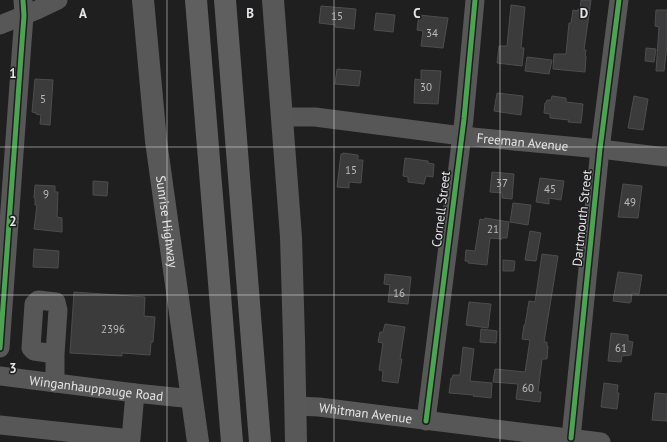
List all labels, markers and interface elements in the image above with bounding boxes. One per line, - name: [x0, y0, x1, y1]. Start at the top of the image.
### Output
- text: A: [79, 5, 87, 22]
- text: B: [246, 5, 254, 22]
- text: C: [413, 5, 421, 22]
- text: D: [580, 5, 588, 22]
- house number: 15: [331, 9, 343, 23]
- house number: 34: [426, 26, 438, 40]
- text: 1: [9, 65, 17, 82]
- house number: 30: [420, 80, 432, 94]
- house number: 5: [40, 92, 46, 106]
- street label: Freeman Avenue: [476, 129, 569, 154]
- house number: 15: [345, 163, 357, 177]
- street label: Dartmouth Street: [568, 168, 596, 267]
- street label: Cornell Street: [428, 169, 454, 248]
- street label: Sunrise Highway: [152, 174, 182, 269]
- house number: 37: [496, 176, 508, 190]
- house number: 45: [544, 182, 556, 196]
- house number: 9: [43, 187, 49, 201]
- house number: 49: [624, 195, 636, 209]
- text: 2: [9, 213, 17, 230]
- house number: 21: [487, 222, 499, 236]
- house number: 16: [393, 286, 405, 300]
- house number: 2396: [101, 322, 125, 336]
- house number: 61: [615, 341, 627, 355]
- text: 3: [9, 360, 17, 377]
- street label: Winganhauppauge Road: [28, 371, 164, 404]
- house number: 60: [522, 381, 534, 395]
- street label: Whitman Avenue: [318, 399, 413, 427]

